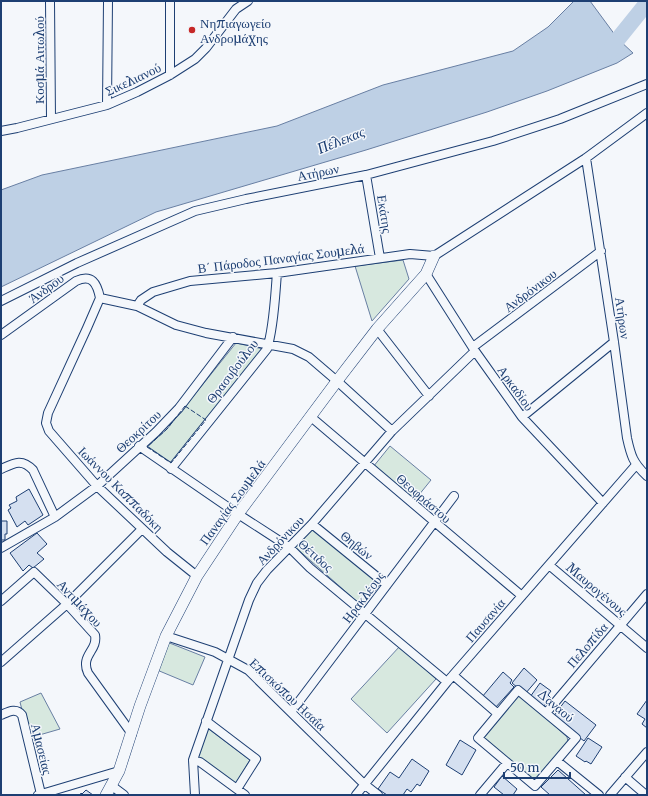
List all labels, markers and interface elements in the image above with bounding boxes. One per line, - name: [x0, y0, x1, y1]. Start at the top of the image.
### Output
- place label: Νηπιαγωγείο Ανδρομάχης: [200, 15, 271, 47]
- street label: Κοσμά Αιτωλού: [31, 16, 48, 104]
- marker: Νηπιαγωγείο Ανδρομάχης: [187, 25, 197, 35]
- street label: Σικελιανού: [103, 59, 164, 100]
- water label: Πέλεκας: [315, 122, 368, 158]
- street label: Ατήρων: [296, 160, 341, 185]
- street label: Εκάτης: [373, 194, 396, 235]
- street label: Β΄ Πάροδος Παναγίας Σουμελά: [197, 240, 366, 277]
- street label: Ανδρόνικου: [500, 265, 560, 316]
- street label: Άνδρου: [25, 270, 67, 307]
- street label: Ατήρων: [611, 296, 634, 340]
- street label: Θρασυβούλου: [203, 336, 262, 407]
- street label: Αρκαδίου: [494, 362, 538, 414]
- street label: Θεοκρίτου: [112, 406, 165, 457]
- street label: Ιωάννου Καππαδόκη: [74, 443, 167, 536]
- street label: Παναγίας Σουμελά: [196, 456, 269, 548]
- street label: Θεοφράστου: [393, 470, 455, 527]
- street label: Ανδρόνικου: [253, 512, 308, 569]
- street label: Θηβών: [337, 527, 377, 564]
- street label: Θέτιδος: [295, 535, 337, 576]
- street label: Μαυρογένους: [563, 559, 631, 620]
- street label: Ηρακλέους: [338, 567, 389, 627]
- street label: Αντιμάχου: [53, 576, 106, 631]
- street label: Παυσανία: [462, 595, 509, 646]
- street label: Πελοπίδα: [563, 619, 612, 671]
- street label: Επισκόπου Ησαΐα: [246, 654, 330, 734]
- street label: Δαναού: [534, 685, 578, 726]
- street label: Αμασείας: [27, 722, 56, 777]
- scale bar: [504, 754, 570, 780]
- text: 50 m: [510, 760, 539, 775]

